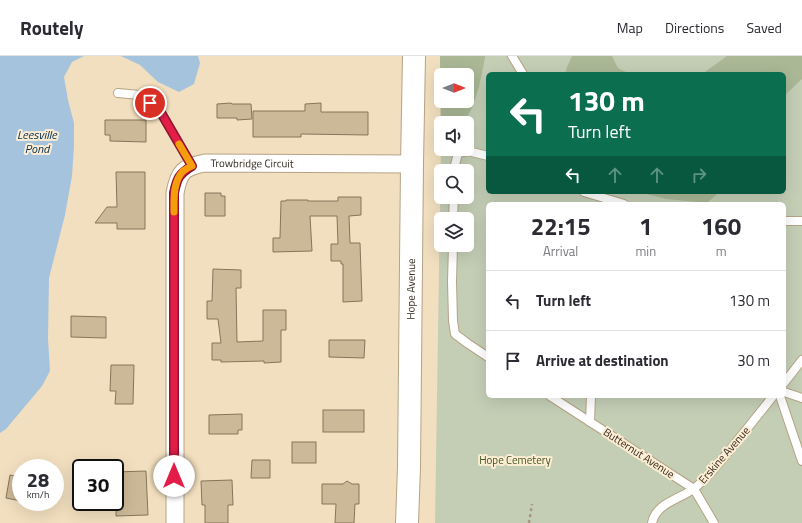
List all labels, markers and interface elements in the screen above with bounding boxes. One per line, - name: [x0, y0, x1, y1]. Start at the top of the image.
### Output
- text: Routely: [20, 13, 83, 42]
- text: Map: [617, 17, 643, 38]
- text: Directions: [665, 17, 724, 38]
- text: Saved: [746, 17, 782, 38]
- north arrow: [434, 68, 474, 108]
- map controls: [434, 68, 474, 252]
- text: 130 m: [568, 79, 645, 122]
- pin: [133, 86, 167, 120]
- icon: left: [502, 88, 554, 140]
- icon: arrive: [139, 92, 161, 114]
- button: sound: [434, 116, 474, 156]
- text: Turn left: [568, 118, 631, 145]
- water label: Leesville Pond: [17, 125, 58, 158]
- street label: Trowbridge Circuit: [210, 155, 294, 171]
- button: search: [434, 164, 474, 204]
- icon: left: [562, 164, 584, 186]
- icon: ahead: [604, 164, 626, 186]
- icon: ahead: [646, 164, 668, 186]
- icon: right: [688, 164, 710, 186]
- text: 22:15: [531, 208, 591, 244]
- text: 1: [639, 208, 653, 244]
- text: 160: [701, 208, 741, 244]
- button: layers: [434, 212, 474, 252]
- text: Arrival: [543, 241, 578, 261]
- text: min: [635, 241, 656, 261]
- text: m: [716, 241, 727, 261]
- street label: Hope Avenue: [402, 258, 419, 320]
- text: Turn left: [536, 289, 591, 312]
- text: 130 m: [729, 289, 770, 312]
- icon: left: [502, 290, 524, 312]
- text: Arrive at destination: [536, 349, 669, 372]
- text: 30 m: [737, 349, 770, 372]
- icon: arrive: [502, 350, 524, 372]
- street label: Erskine Avenue: [695, 423, 754, 487]
- street label: Butternut Avenue: [600, 424, 678, 482]
- park label: Hope Cemetery: [479, 452, 551, 468]
- position arrow: [153, 455, 195, 497]
- speed limit sign: 30: [72, 459, 124, 511]
- text: 28: [27, 464, 49, 495]
- text: km/h: [27, 487, 49, 502]

